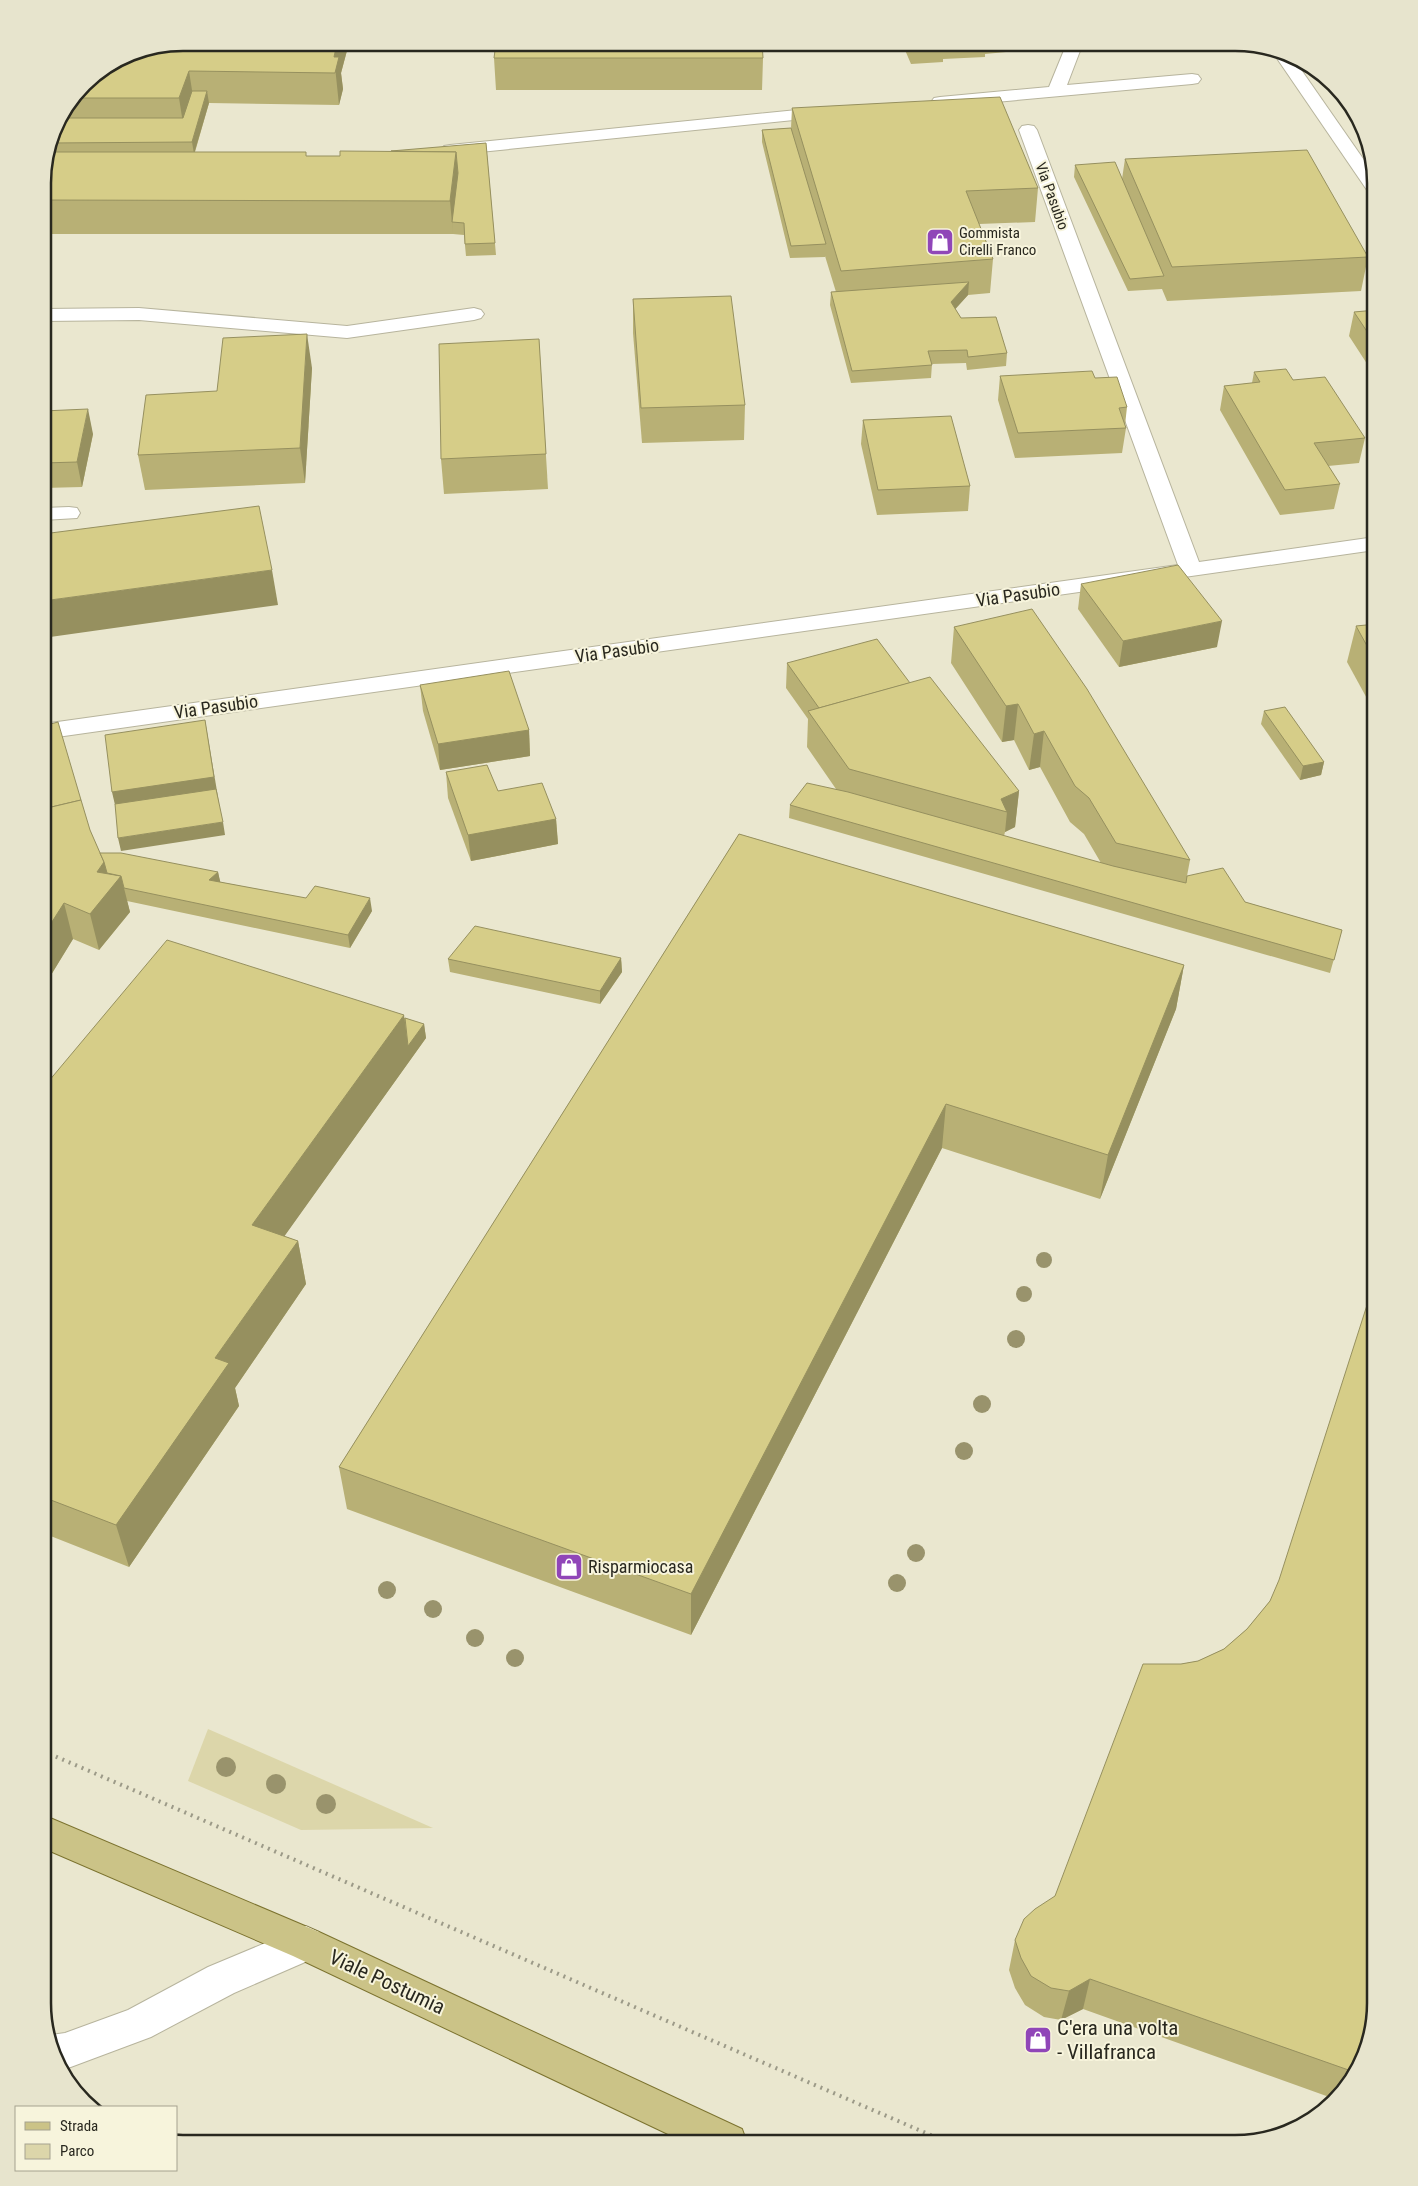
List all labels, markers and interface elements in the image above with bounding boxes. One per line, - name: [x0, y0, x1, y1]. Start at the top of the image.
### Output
- street label: Via Pasubio: [1032, 160, 1072, 232]
- place label: Gommista Cirelli Franco: [959, 224, 1036, 259]
- shop icon: Gommista Cirelli Franco: [925, 227, 955, 257]
- street label: Via Pasubio: [975, 578, 1061, 611]
- street label: Via Pasubio: [574, 634, 660, 667]
- street label: Via Pasubio: [173, 690, 259, 723]
- shop icon: Risparmiocasa: [554, 1552, 584, 1582]
- place label: Risparmiocasa: [588, 1556, 693, 1577]
- street label: Viale Postumia: [325, 1945, 449, 2019]
- place label: C'era una volta - Villafranca: [1057, 2016, 1178, 2064]
- shop icon: C'era una volta - Villafranca: [1023, 2025, 1053, 2055]
- legend: [15, 2106, 178, 2171]
- text: Strada: [60, 2117, 98, 2135]
- text: Parco: [60, 2142, 94, 2160]

